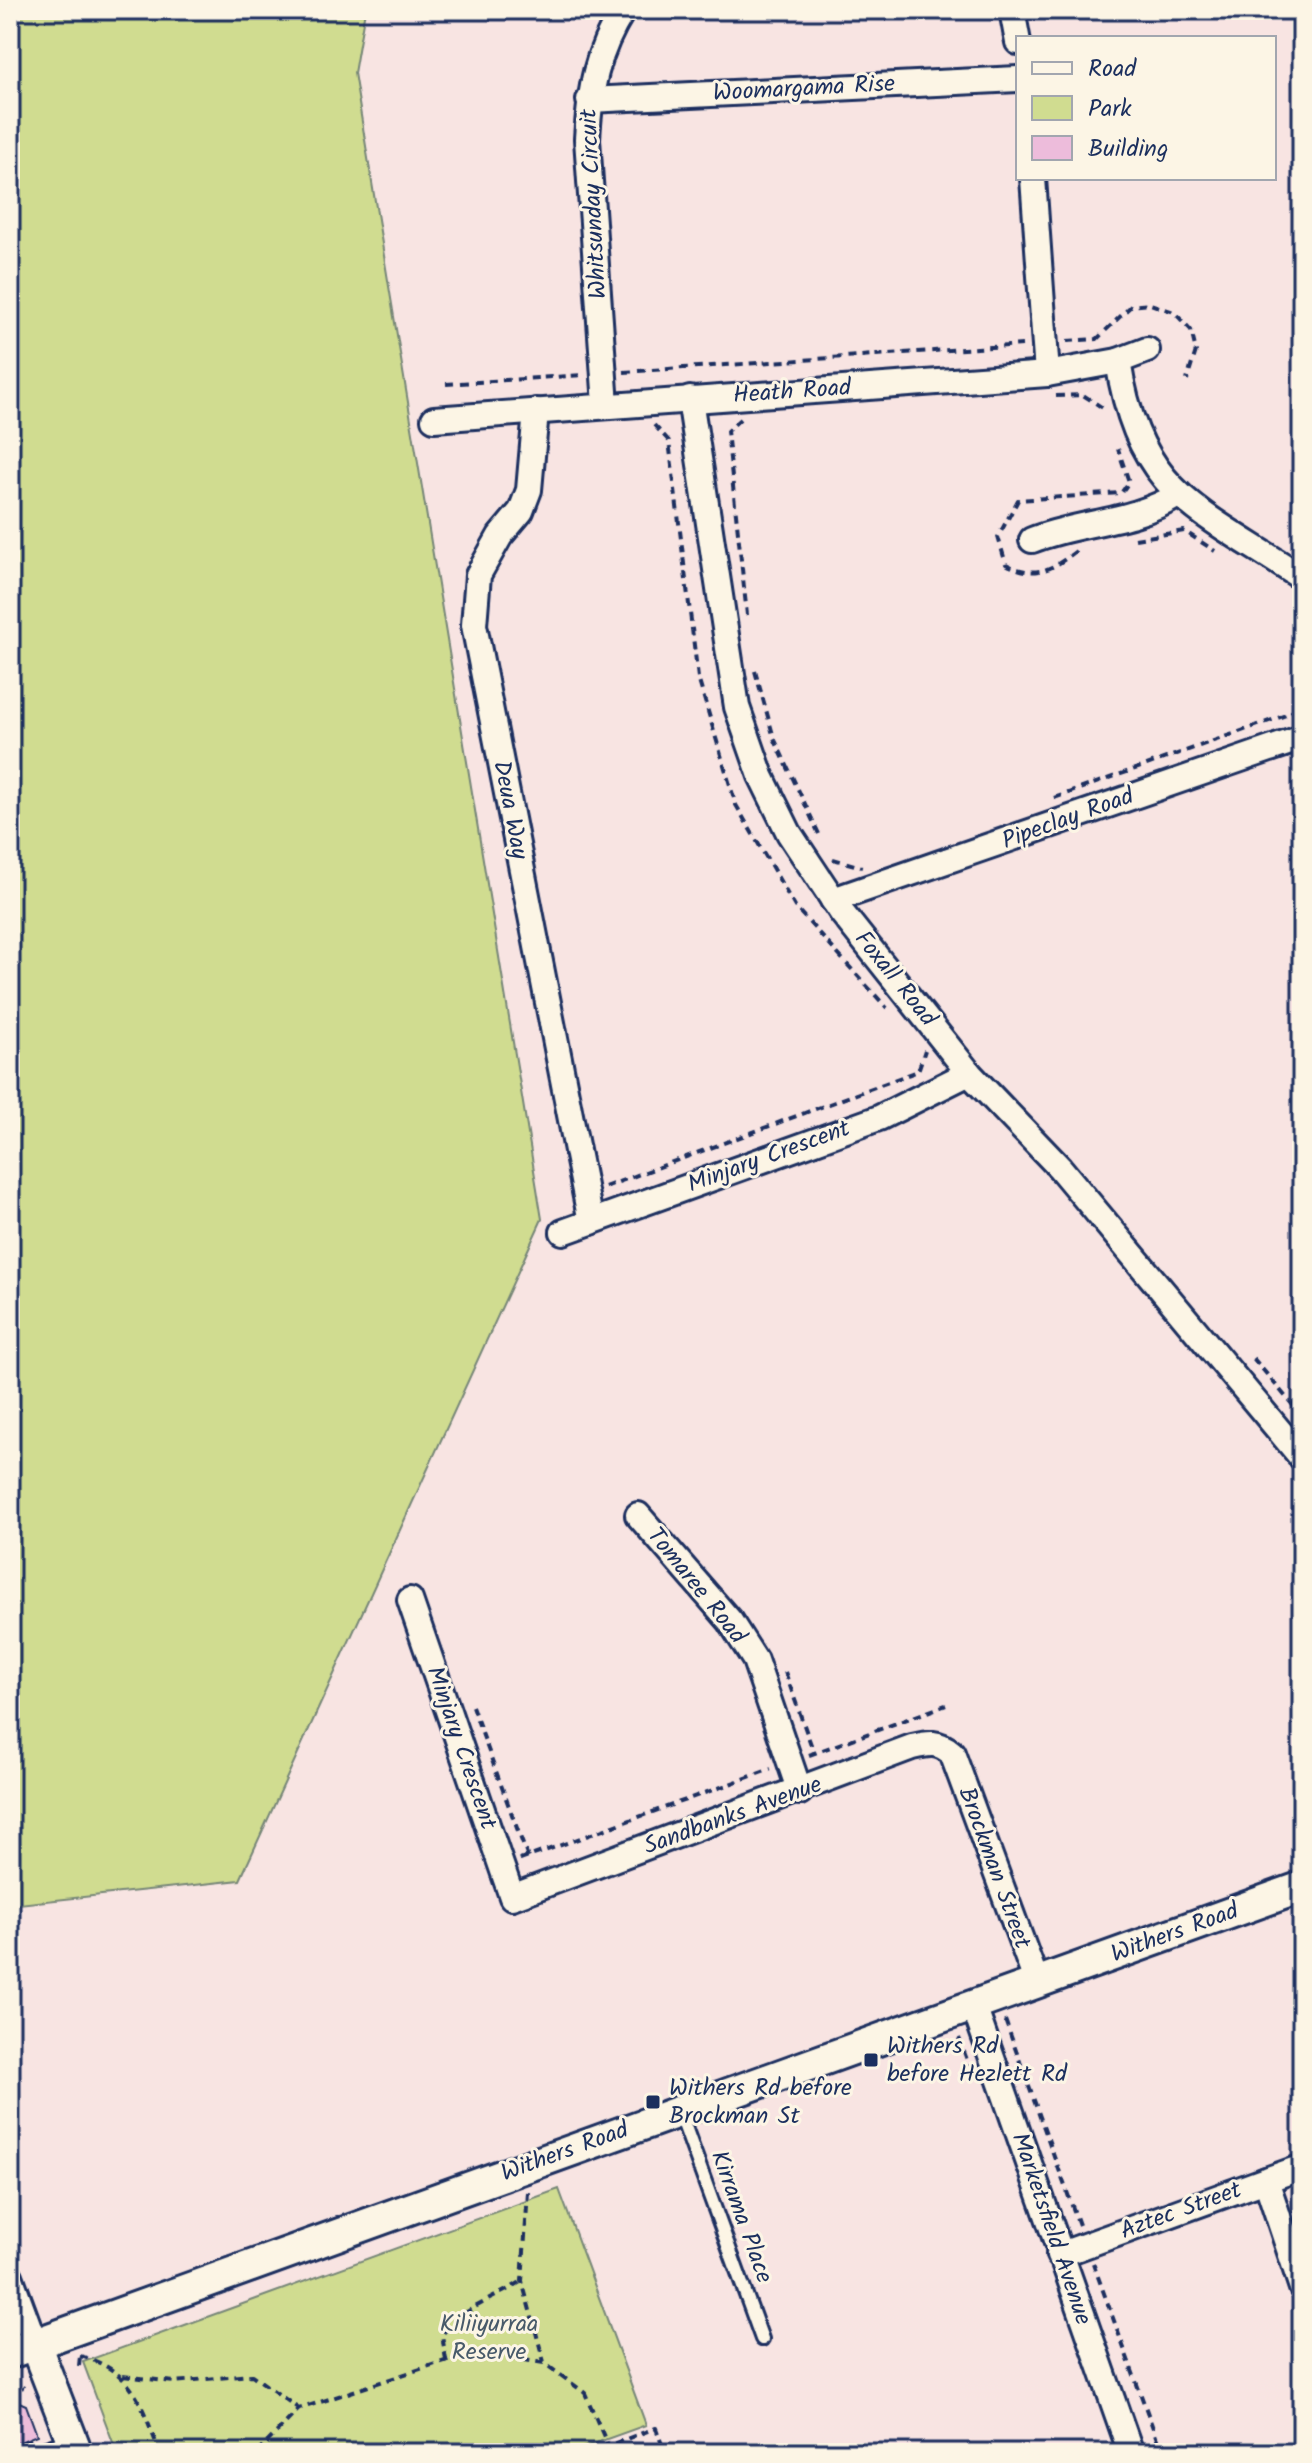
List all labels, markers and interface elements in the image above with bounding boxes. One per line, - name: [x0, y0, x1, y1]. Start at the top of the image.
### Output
- legend: [1016, 36, 1276, 180]
- text: Road: [1088, 50, 1137, 89]
- street label: Woomargama Rise: [712, 65, 896, 113]
- text: Park: [1088, 90, 1132, 129]
- street label: Whitsunday Circuit: [570, 107, 618, 300]
- text: Building: [1088, 130, 1168, 169]
- street label: Heath Road: [732, 368, 853, 416]
- street label: Deua Way: [481, 757, 539, 864]
- street label: Pipeclay Road: [997, 777, 1140, 861]
- street label: Foxall Road: [844, 922, 947, 1037]
- street label: Minjary Crescent: [682, 1109, 856, 1204]
- street label: Tomaree Road: [636, 1519, 756, 1654]
- street label: Minjary Crescent: [415, 1661, 507, 1836]
- street label: Sandbanks Avenue: [638, 1766, 828, 1866]
- street label: Brockman Street: [947, 1782, 1042, 1955]
- street label: Withers Road: [1106, 1892, 1245, 1974]
- place label: Withers Rd before Hezlett Rd: [887, 2027, 1068, 2094]
- marker: Withers Rd before Hezlett Rd: [862, 2051, 880, 2069]
- place label: Withers Rd before Brockman St: [669, 2069, 852, 2136]
- marker: Withers Rd before Brockman St: [644, 2093, 662, 2111]
- street label: Withers Road: [496, 2111, 635, 2193]
- street label: Marketsfield Avenue: [1000, 2127, 1102, 2331]
- street label: Kirrama Place: [699, 2145, 783, 2289]
- street label: Aztec Street: [1115, 2171, 1248, 2251]
- park label: Kiliiyurraa Reserve: [440, 2305, 538, 2372]

